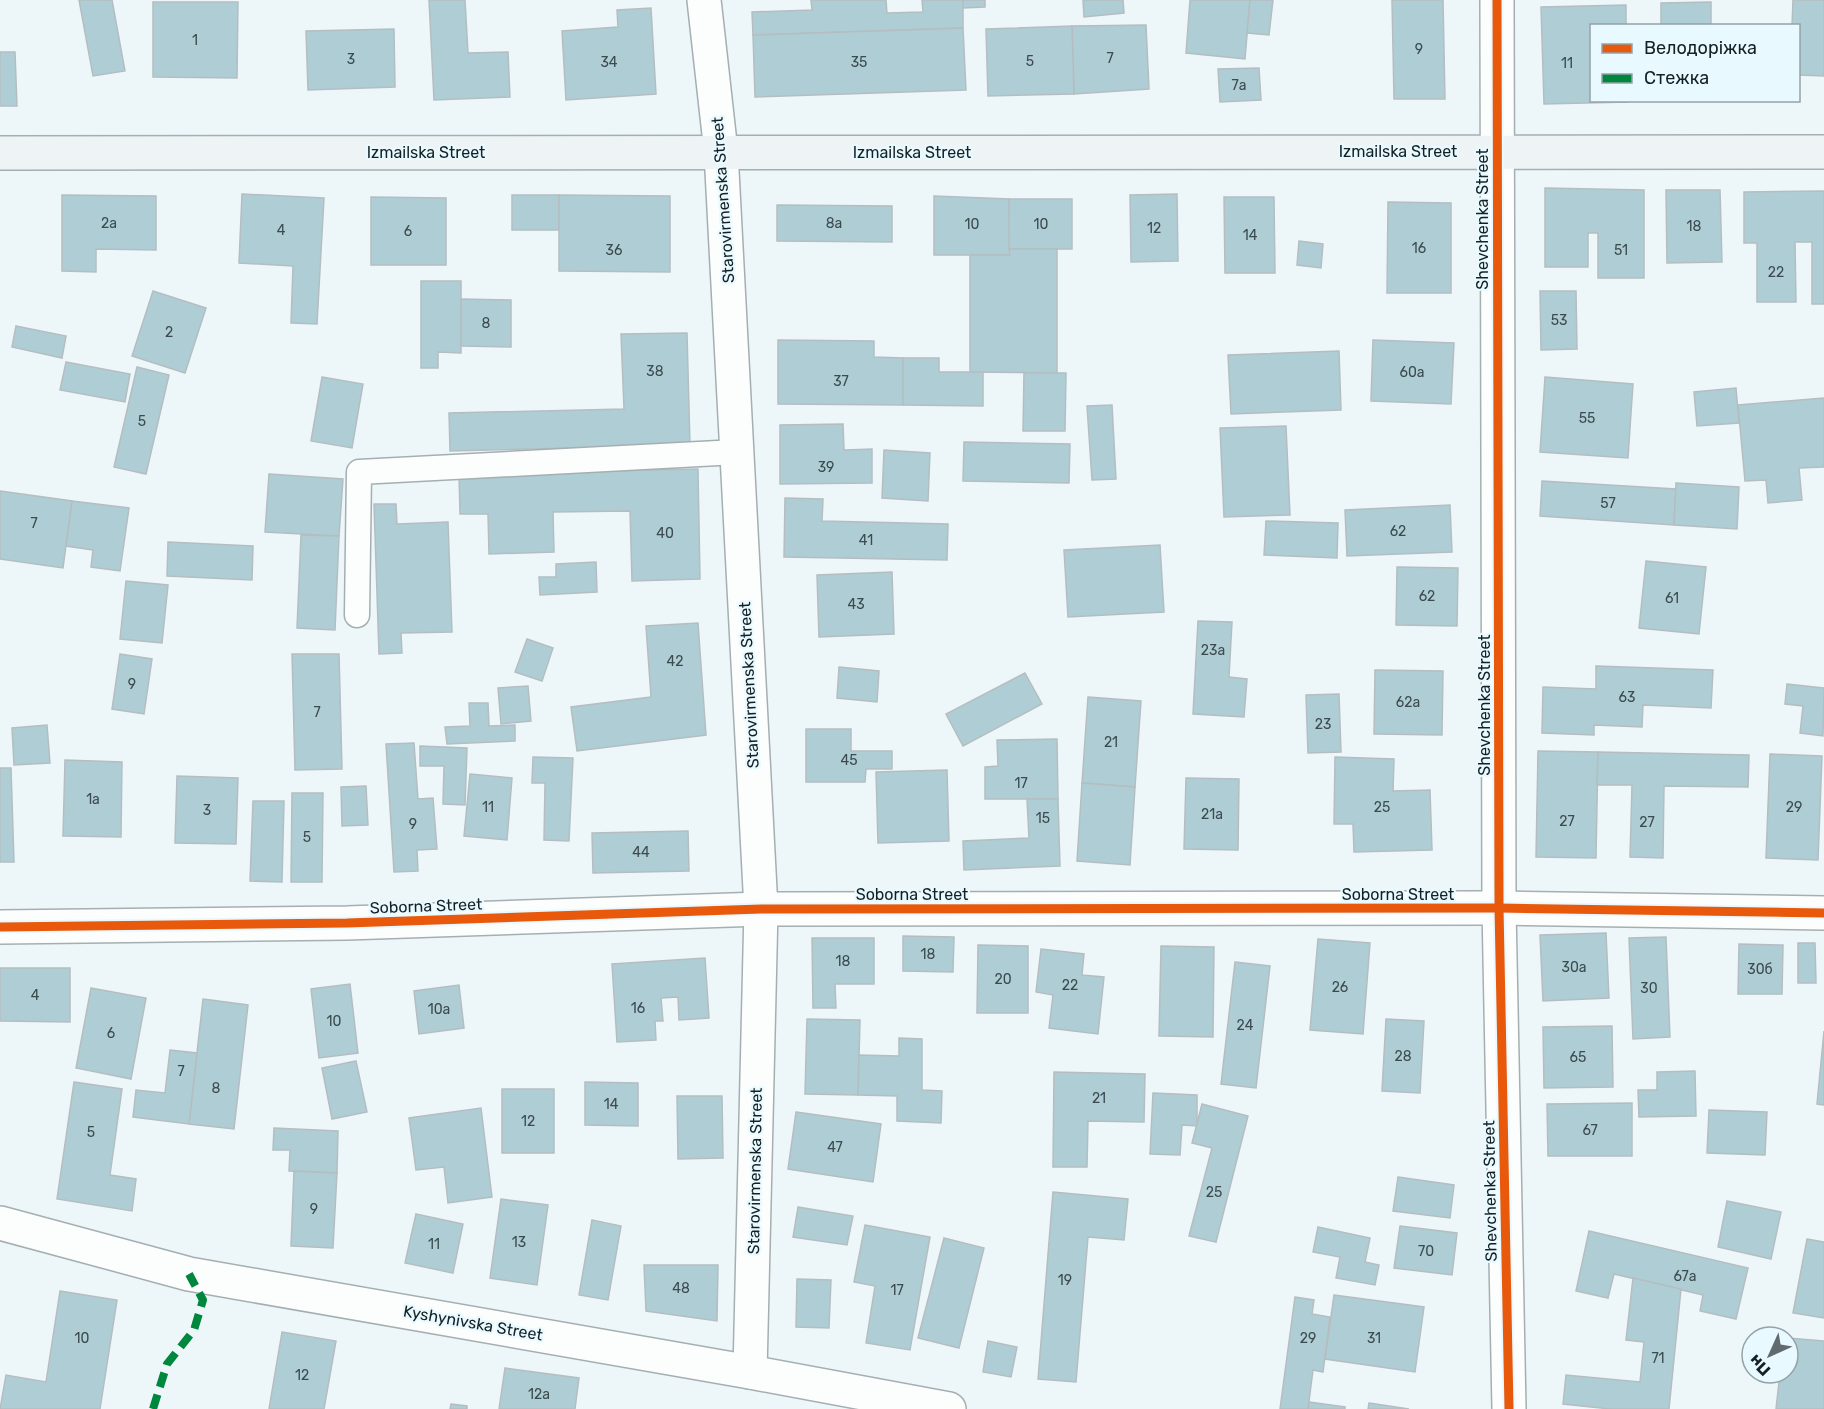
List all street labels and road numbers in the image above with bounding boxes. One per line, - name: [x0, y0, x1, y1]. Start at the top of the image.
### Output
- street label: Starovirmenska Street: [708, 116, 738, 284]
- street label: Izmailska Street: [1339, 142, 1457, 161]
- street label: Izmailska Street: [367, 143, 485, 162]
- street label: Izmailska Street: [853, 143, 971, 162]
- street label: Shevchenka Street: [1473, 148, 1492, 290]
- street label: Starovirmenska Street: [735, 601, 763, 769]
- street label: Shevchenka Street: [1475, 634, 1494, 776]
- street label: Soborna Street: [856, 885, 968, 904]
- street label: Soborna Street: [1342, 885, 1454, 904]
- street label: Soborna Street: [369, 895, 483, 917]
- street label: Starovirmenska Street: [744, 1087, 766, 1255]
- street label: Shevchenka Street: [1479, 1120, 1501, 1262]
- street label: Kyshynivska Street: [402, 1301, 544, 1345]

